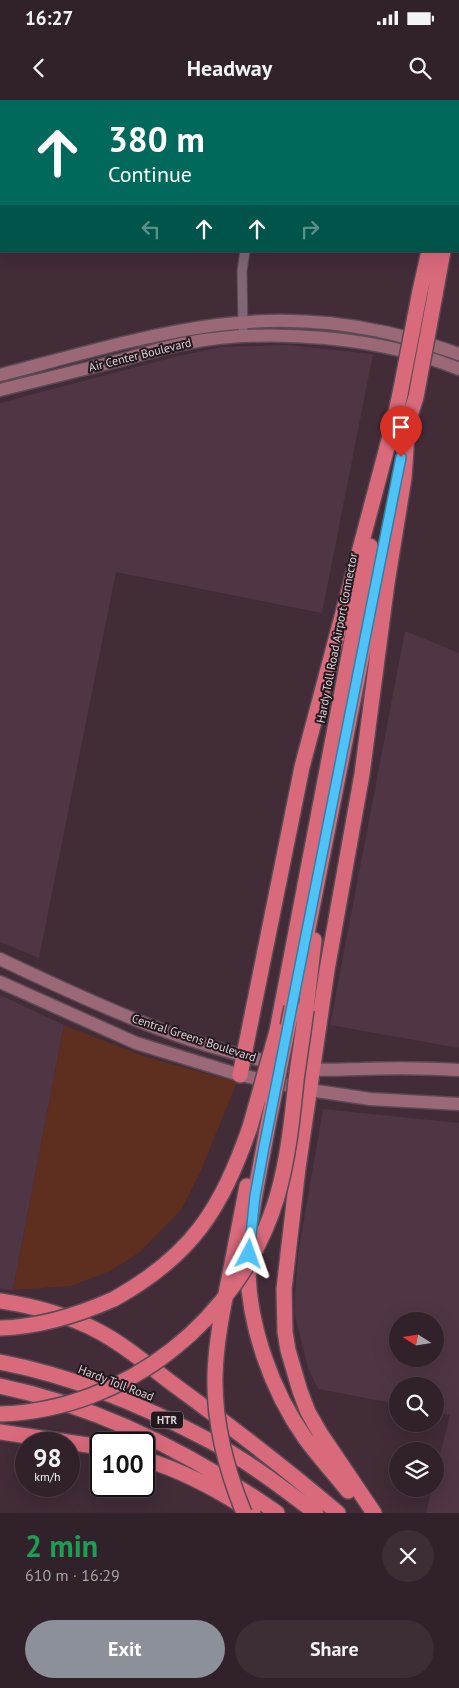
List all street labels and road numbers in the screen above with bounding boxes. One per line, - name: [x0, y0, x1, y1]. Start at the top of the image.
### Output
- street label: Air Center Boulevard: [87, 334, 193, 375]
- street label: Hardy Toll Road Airport Connector: [313, 551, 360, 724]
- street label: Central Greens Boulevard: [130, 1010, 258, 1065]
- street label: Hardy Toll Road: [76, 1361, 156, 1404]
- road number: HTR: [151, 1412, 183, 1428]

